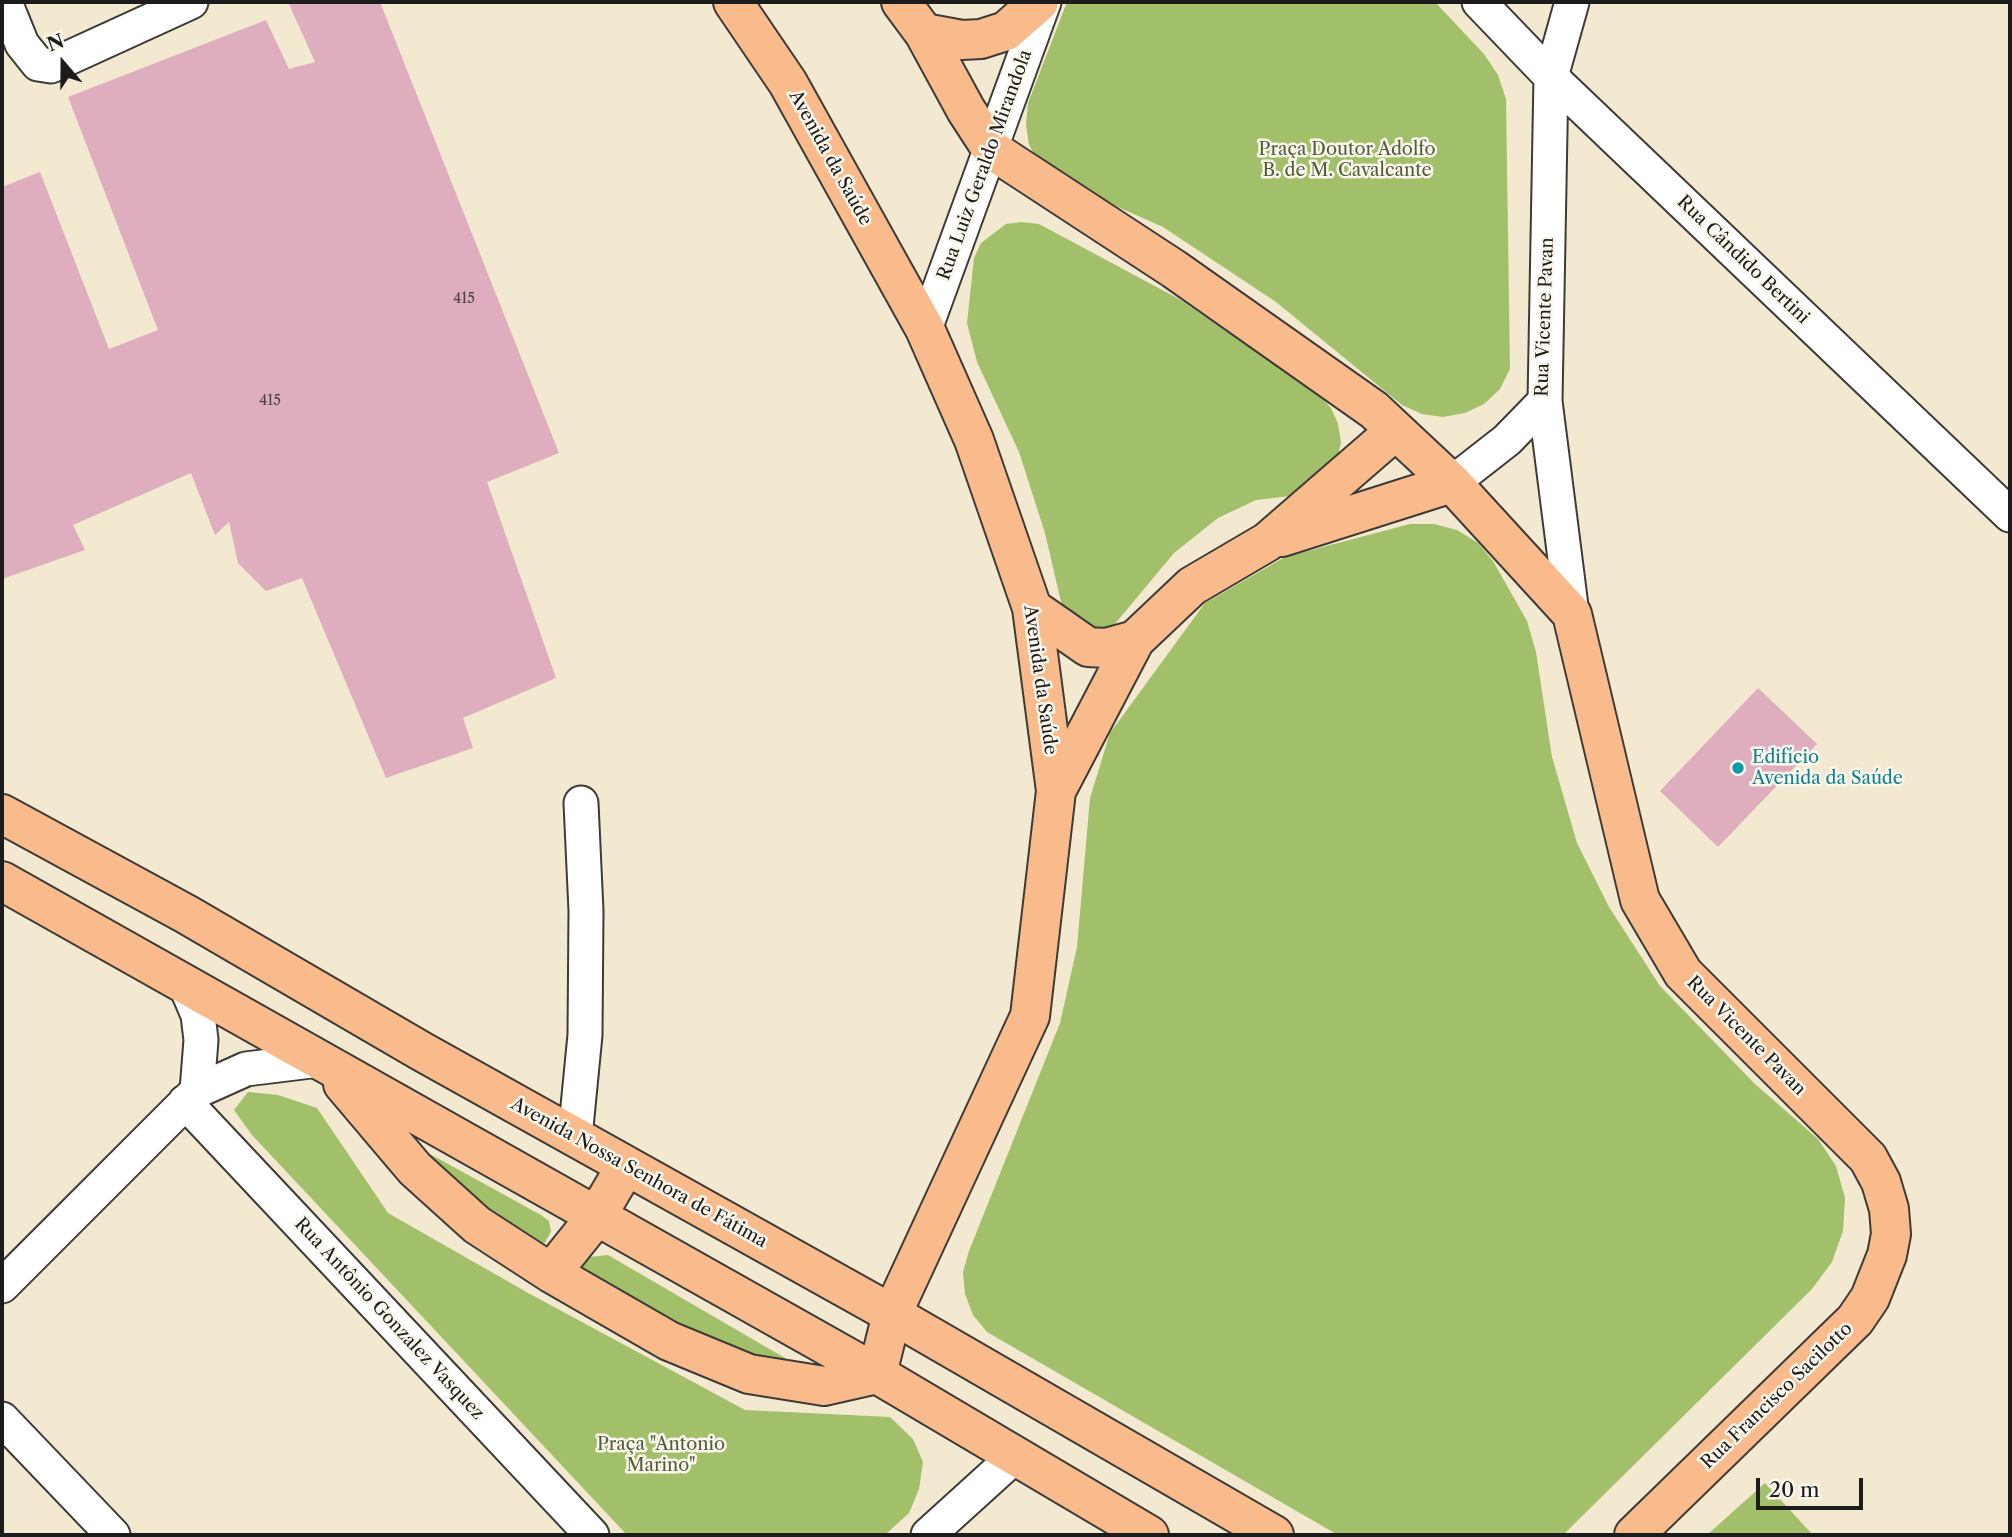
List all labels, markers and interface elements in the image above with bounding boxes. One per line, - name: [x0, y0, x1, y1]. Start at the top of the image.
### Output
- north arrow: [28, 28, 98, 98]
- text: N: [44, 29, 67, 56]
- street label: Rua Luiz Geraldo Mirandola: [933, 47, 1037, 283]
- street label: Avenida da Saúde: [784, 87, 876, 229]
- park label: Praça Doutor Adolfo B. de M. Cavalcante: [1259, 139, 1435, 182]
- street label: Rua Cândido Bertini: [1672, 191, 1814, 329]
- street label: Rua Vicente Pavan: [1531, 237, 1559, 397]
- house number: 415: [453, 291, 475, 307]
- house number: 415: [259, 393, 281, 409]
- street label: Avenida da Saúde: [1019, 604, 1061, 756]
- place label: Edifício Avenida da Saúde: [1752, 747, 1903, 790]
- marker: Edifício Avenida da Saúde: [1730, 760, 1746, 776]
- street label: Rua Vicente Pavan: [1682, 972, 1810, 1100]
- street label: Avenida Nossa Senhora de Fátima: [507, 1093, 771, 1253]
- street label: Rua Antônio Gonzalez Vasquez: [290, 1214, 488, 1424]
- street label: Rua Francisco Sacilotto: [1697, 1318, 1857, 1474]
- park label: Praça "Antonio Marino": [597, 1434, 725, 1476]
- scale bar: [1760, 1464, 1867, 1508]
- text: 20 m: [1769, 1477, 1820, 1502]

